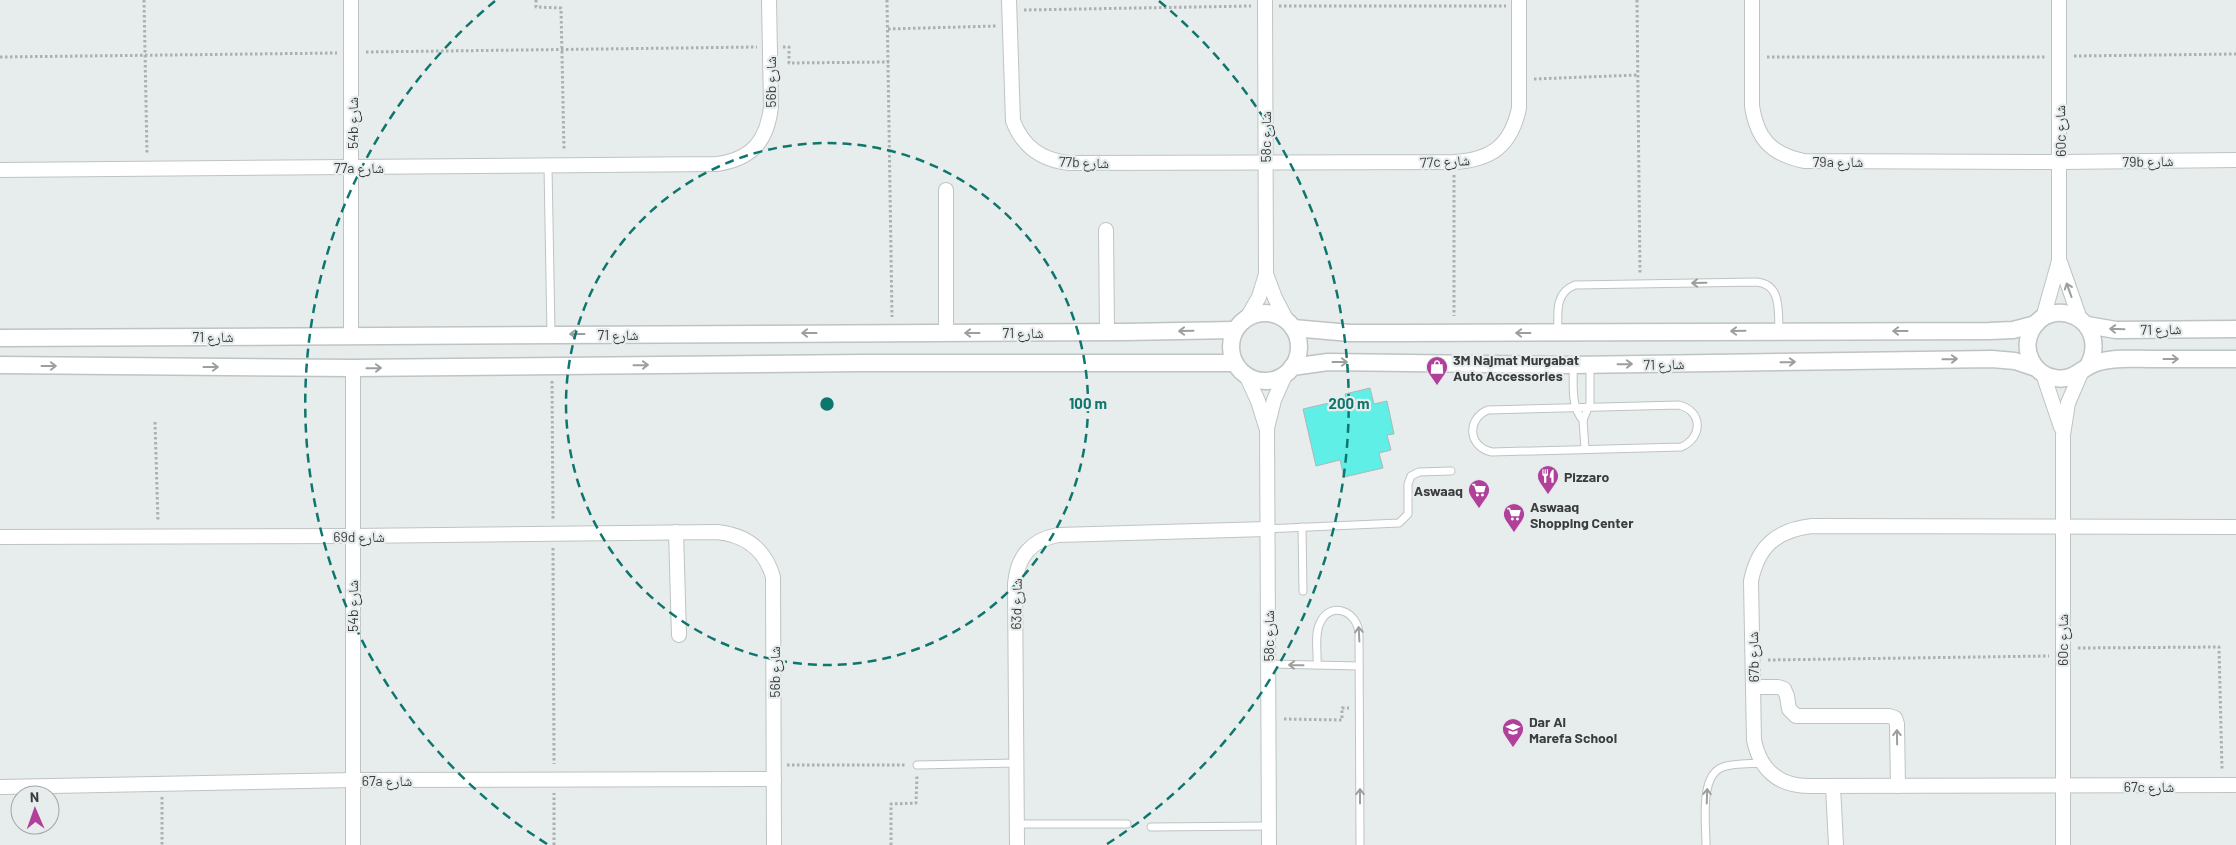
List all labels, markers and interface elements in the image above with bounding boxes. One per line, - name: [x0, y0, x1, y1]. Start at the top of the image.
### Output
- street label: 56b شارع: [762, 56, 781, 108]
- street label: 54b شارع: [344, 97, 363, 149]
- street label: 60c شارع: [2051, 105, 2071, 157]
- street label: 58c شارع: [1257, 111, 1276, 163]
- street label: 77c شارع: [1420, 151, 1470, 173]
- street label: 79b شارع: [2122, 152, 2174, 172]
- street label: 77b شارع: [1058, 153, 1109, 173]
- street label: 79a شارع: [1813, 153, 1863, 172]
- street label: 77a شارع: [334, 159, 384, 178]
- one-way arrow: [1691, 278, 1707, 287]
- one-way arrow: [2064, 283, 2073, 298]
- street label: شارع 71: [2140, 320, 2182, 340]
- street label: شارع 71: [1003, 324, 1044, 343]
- one-way arrow: [2110, 325, 2126, 334]
- street label: شارع 71: [598, 326, 639, 345]
- one-way arrow: [1179, 326, 1195, 336]
- one-way arrow: [1730, 326, 1746, 336]
- one-way arrow: [1892, 326, 1908, 336]
- street label: شارع 71: [193, 328, 234, 347]
- one-way arrow: [801, 328, 818, 338]
- one-way arrow: [964, 328, 980, 338]
- one-way arrow: [1515, 328, 1531, 338]
- one-way arrow: [569, 329, 585, 339]
- place label: 3M Najmat Murgabat Auto Accessories: [1453, 351, 1579, 384]
- one-way arrow: [2162, 354, 2178, 364]
- shop icon: 3M Najmat Murgabat Auto Accessories: [1425, 355, 1449, 386]
- street label: شارع 71: [1643, 355, 1685, 375]
- one-way arrow: [1942, 355, 1958, 364]
- one-way arrow: [1332, 357, 1348, 367]
- one-way arrow: [1779, 357, 1795, 367]
- one-way arrow: [1616, 359, 1633, 369]
- one-way arrow: [632, 360, 649, 370]
- one-way arrow: [40, 361, 56, 371]
- one-way arrow: [202, 362, 219, 372]
- one-way arrow: [365, 363, 381, 373]
- text: 100 m: [1069, 394, 1107, 412]
- text: 200 m: [1328, 394, 1370, 412]
- centre of rings: [818, 395, 836, 413]
- restaurant icon: Pizzaro: [1536, 464, 1560, 495]
- place label: Pizzaro: [1564, 468, 1609, 485]
- supermarket icon: Aswaaq: [1467, 478, 1491, 509]
- place label: Aswaaq: [1414, 482, 1463, 499]
- place label: Aswaaq Shopping Center: [1530, 498, 1634, 531]
- supermarket icon: Aswaaq Shopping Center: [1502, 502, 1526, 533]
- street label: 69d شارع: [333, 528, 385, 547]
- street label: 63d شارع: [1007, 578, 1027, 630]
- street label: 54b شارع: [344, 580, 363, 632]
- street label: 58c شارع: [1260, 610, 1279, 662]
- street label: 60c شارع: [2054, 614, 2073, 666]
- one-way arrow: [1354, 626, 1363, 642]
- street label: 67b شارع: [1744, 631, 1764, 683]
- street label: 56b شارع: [766, 646, 785, 698]
- one-way arrow: [1288, 660, 1304, 670]
- place label: Dar Al Marefa School: [1529, 713, 1617, 746]
- school or university icon: Dar Al Marefa School: [1501, 717, 1525, 748]
- one-way arrow: [1892, 730, 1902, 746]
- street label: 67a شارع: [362, 772, 412, 791]
- street label: 67c شارع: [2124, 778, 2174, 797]
- north arrow: [10, 785, 60, 835]
- text: N: [30, 788, 39, 805]
- one-way arrow: [1355, 789, 1365, 805]
- one-way arrow: [1702, 789, 1711, 805]

